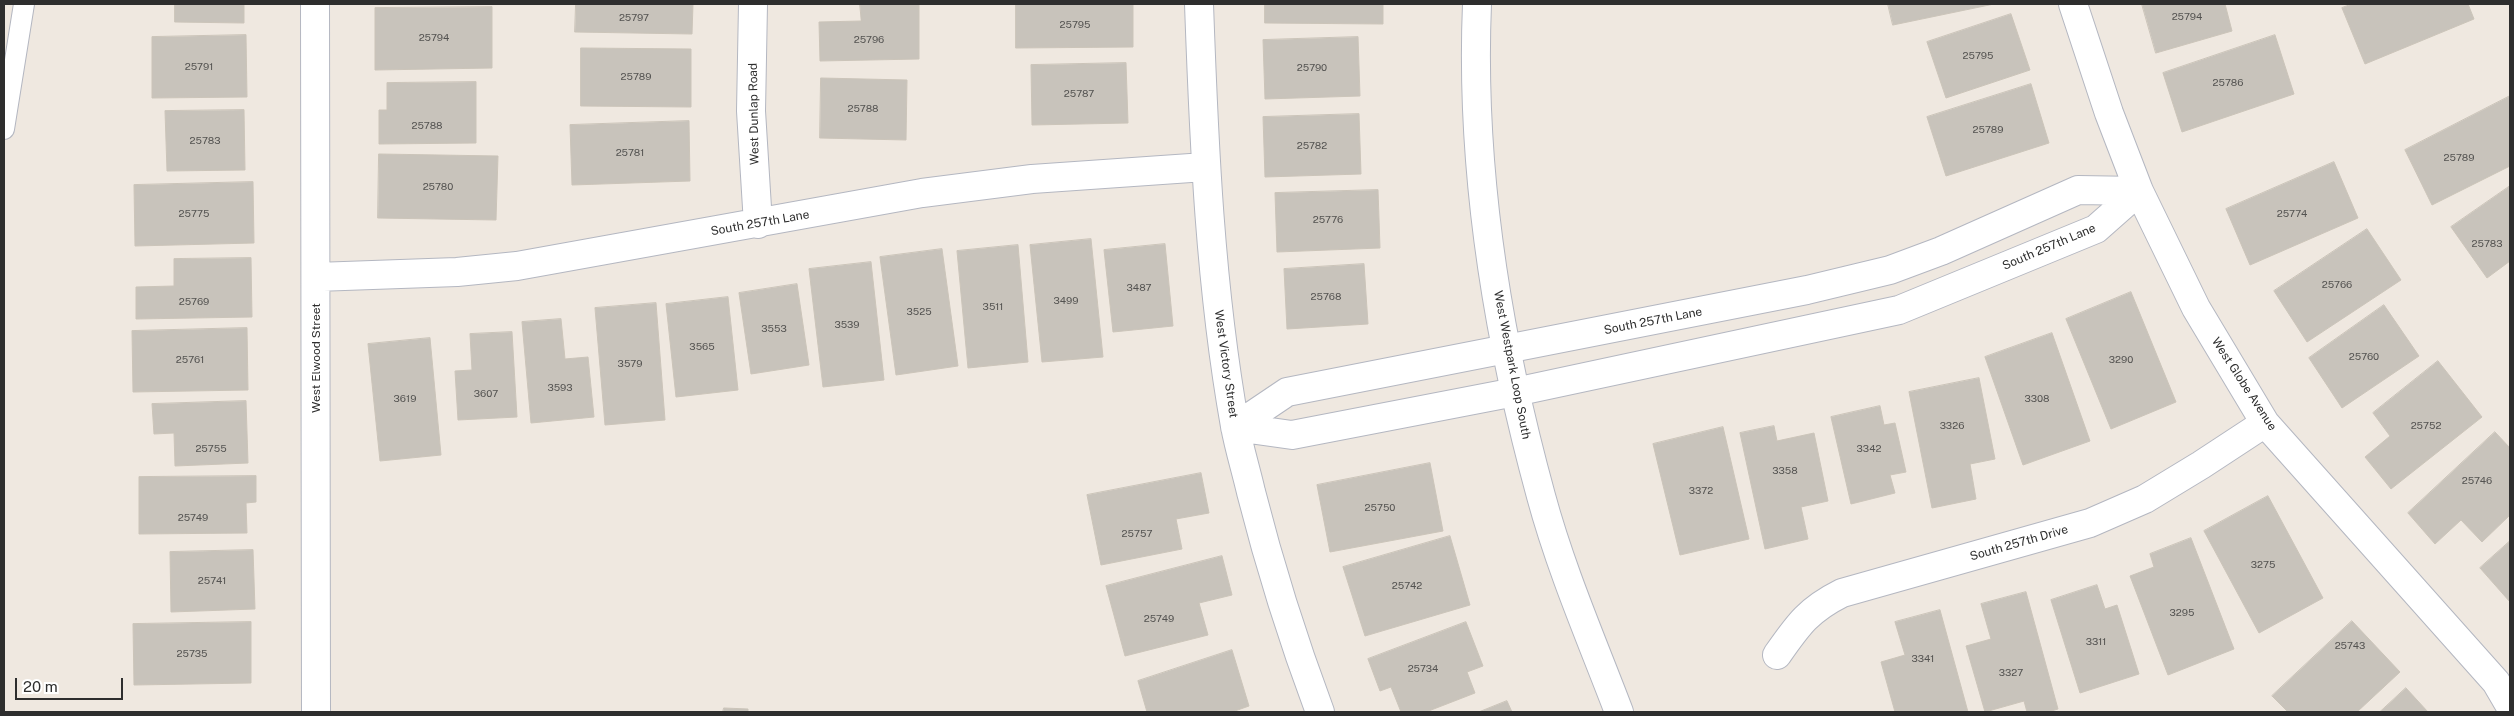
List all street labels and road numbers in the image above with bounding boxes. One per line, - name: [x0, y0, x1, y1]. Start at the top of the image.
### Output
- street label: West Dunlap Road: [746, 63, 762, 165]
- street label: South 257th Lane: [710, 207, 810, 239]
- street label: South 257th Lane: [2000, 221, 2098, 273]
- street label: West Westpark Loop South: [1491, 289, 1533, 441]
- street label: West Elwood Street: [309, 303, 323, 413]
- street label: South 257th Lane: [1603, 304, 1703, 338]
- street label: West Victory Street: [1211, 309, 1241, 419]
- street label: West Globe Avenue: [2209, 335, 2279, 433]
- street label: South 257th Drive: [1968, 522, 2070, 564]

